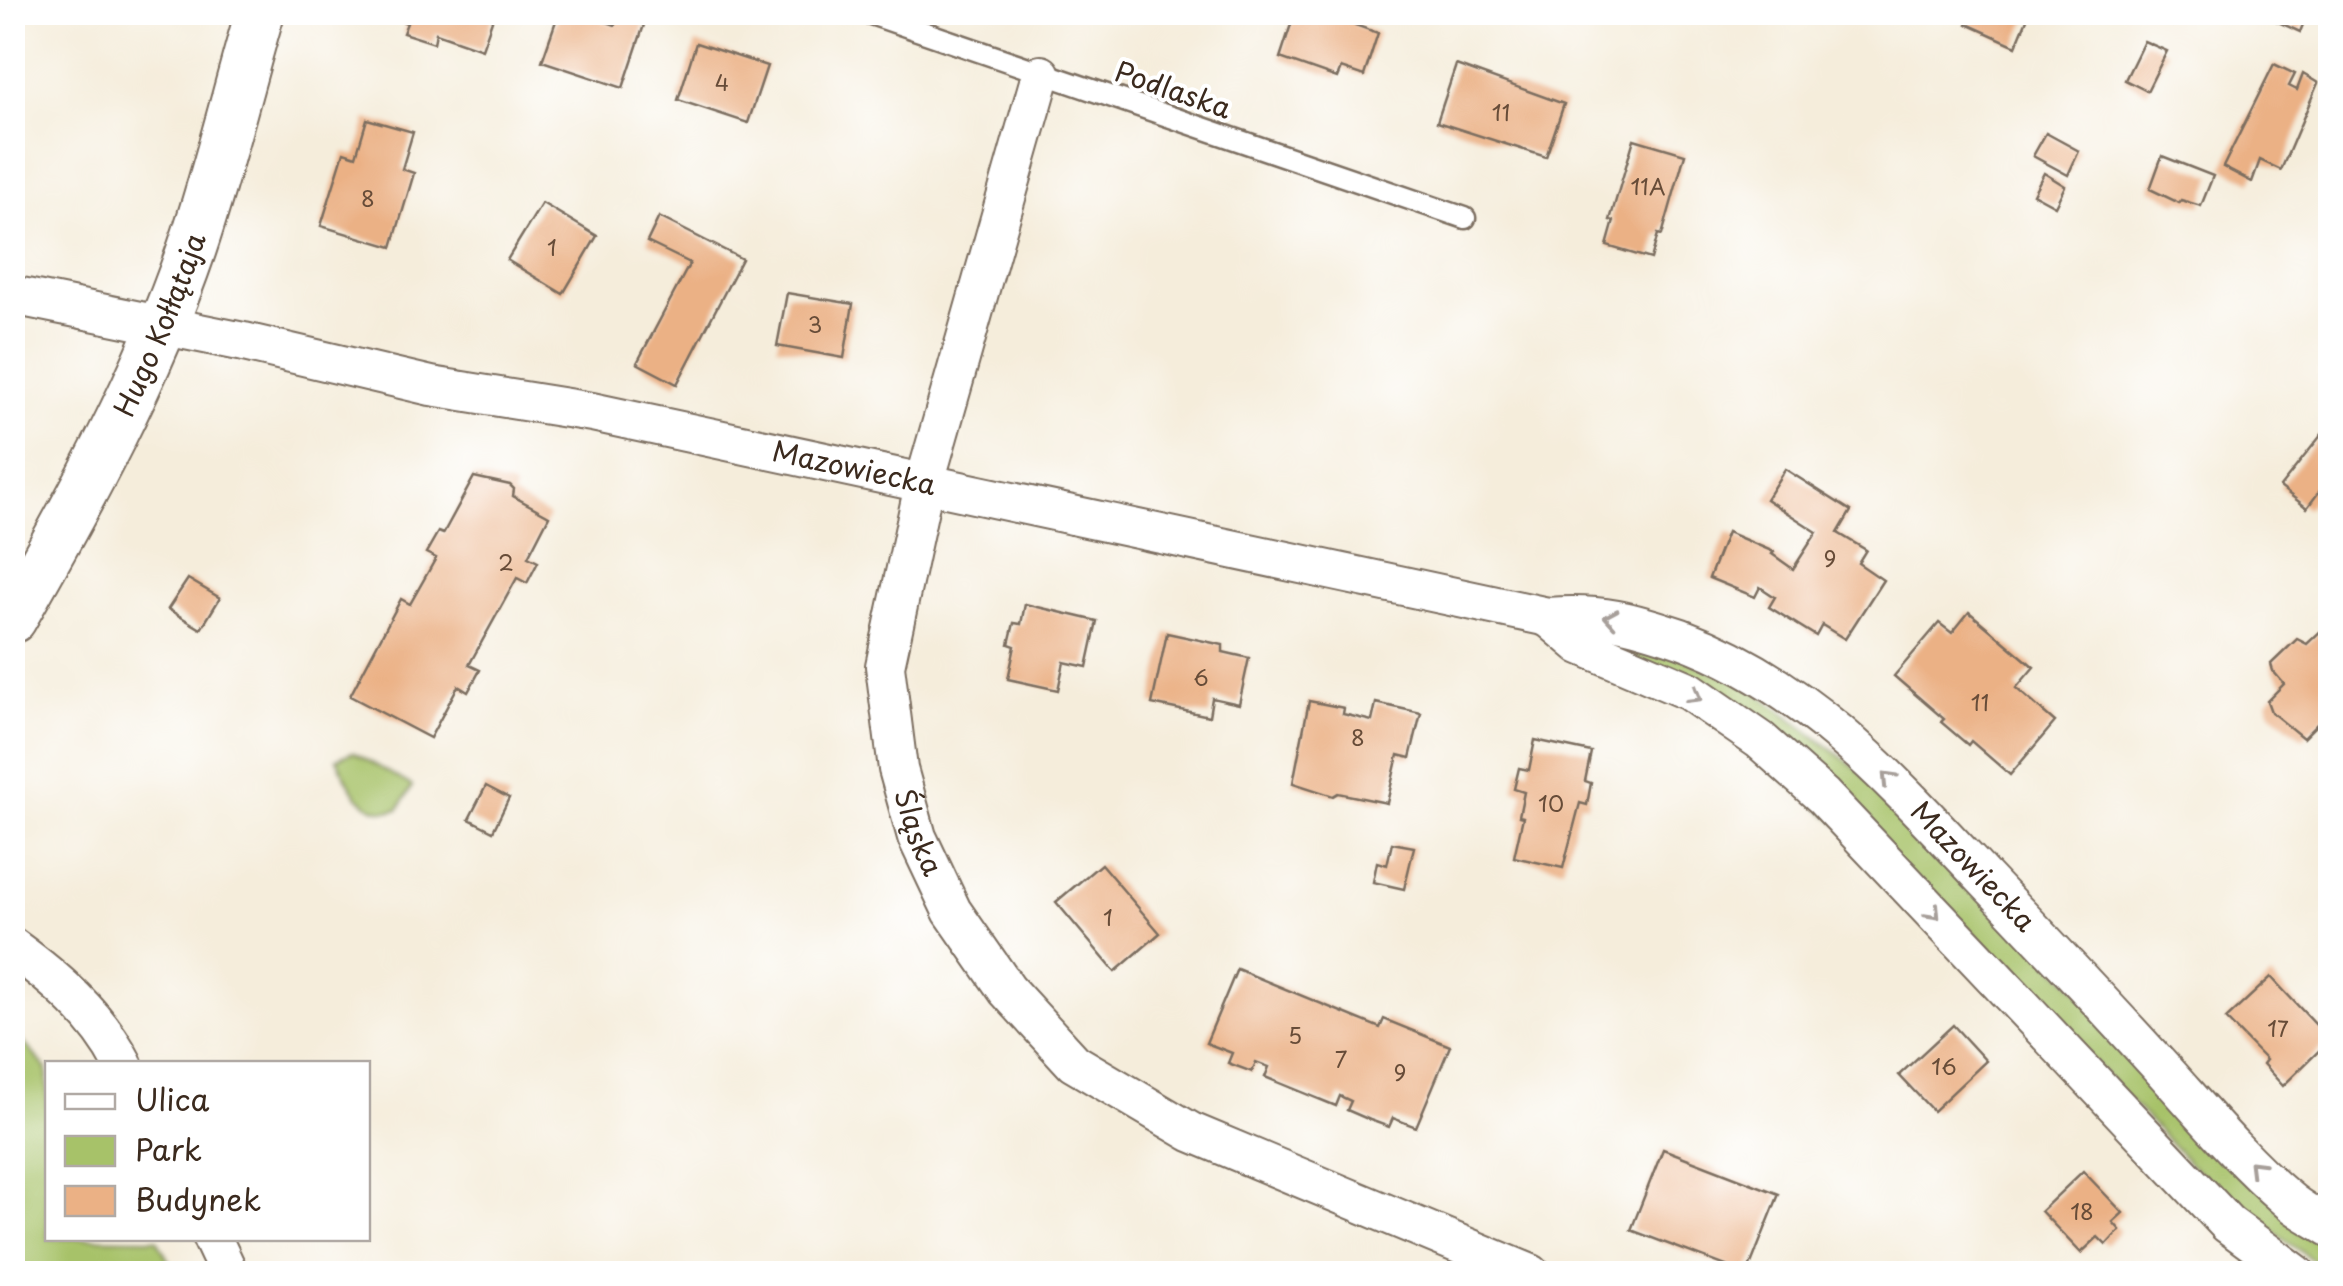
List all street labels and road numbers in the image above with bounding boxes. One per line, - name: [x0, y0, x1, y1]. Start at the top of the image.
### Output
- street label: Podlaska: [1110, 49, 1238, 129]
- street label: Hugo Kołłątaja: [102, 226, 216, 423]
- street label: Mazowiecka: [769, 428, 941, 505]
- street label: Śląska: [885, 784, 955, 883]
- street label: Mazowiecka: [1902, 790, 2047, 941]

